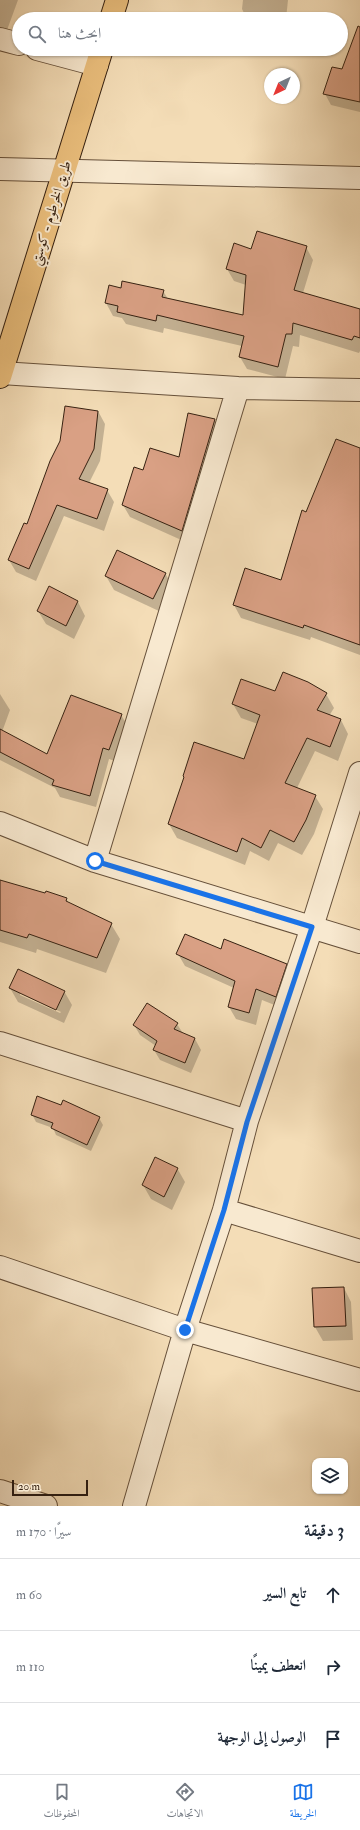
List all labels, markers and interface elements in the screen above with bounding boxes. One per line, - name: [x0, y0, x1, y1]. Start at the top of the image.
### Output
- search box: [12, 12, 348, 56]
- icon: search: [26, 23, 48, 45]
- text: ابحث هنا: [58, 24, 101, 43]
- north arrow: [264, 68, 300, 104]
- street label: طريق الخرطوم - كوستي: [27, 159, 79, 268]
- route start: [86, 852, 104, 870]
- route end: [176, 1321, 194, 1339]
- map controls: [312, 1458, 348, 1494]
- button: layers: [312, 1458, 348, 1494]
- scale bar: [12, 1478, 88, 1497]
- text: 20 m: [18, 1480, 40, 1493]
- text: 3 دقيقة: [304, 1520, 344, 1541]
- text: سيرًا · 170 m: [16, 1524, 71, 1540]
- text: تابع السير: [264, 1584, 306, 1603]
- icon: ahead: [322, 1584, 344, 1606]
- text: 60 m: [16, 1587, 42, 1603]
- text: انعطف يمينًا: [251, 1656, 306, 1675]
- icon: right: [322, 1656, 344, 1678]
- text: 110 m: [16, 1659, 45, 1675]
- text: الوصول إلى الوجهة: [218, 1728, 306, 1747]
- icon: arrive: [322, 1728, 344, 1750]
- tab: المحفوظات: [43, 1781, 80, 1824]
- tab: الاتجاهات: [166, 1781, 203, 1824]
- tab: الخريطة: [290, 1781, 317, 1824]

